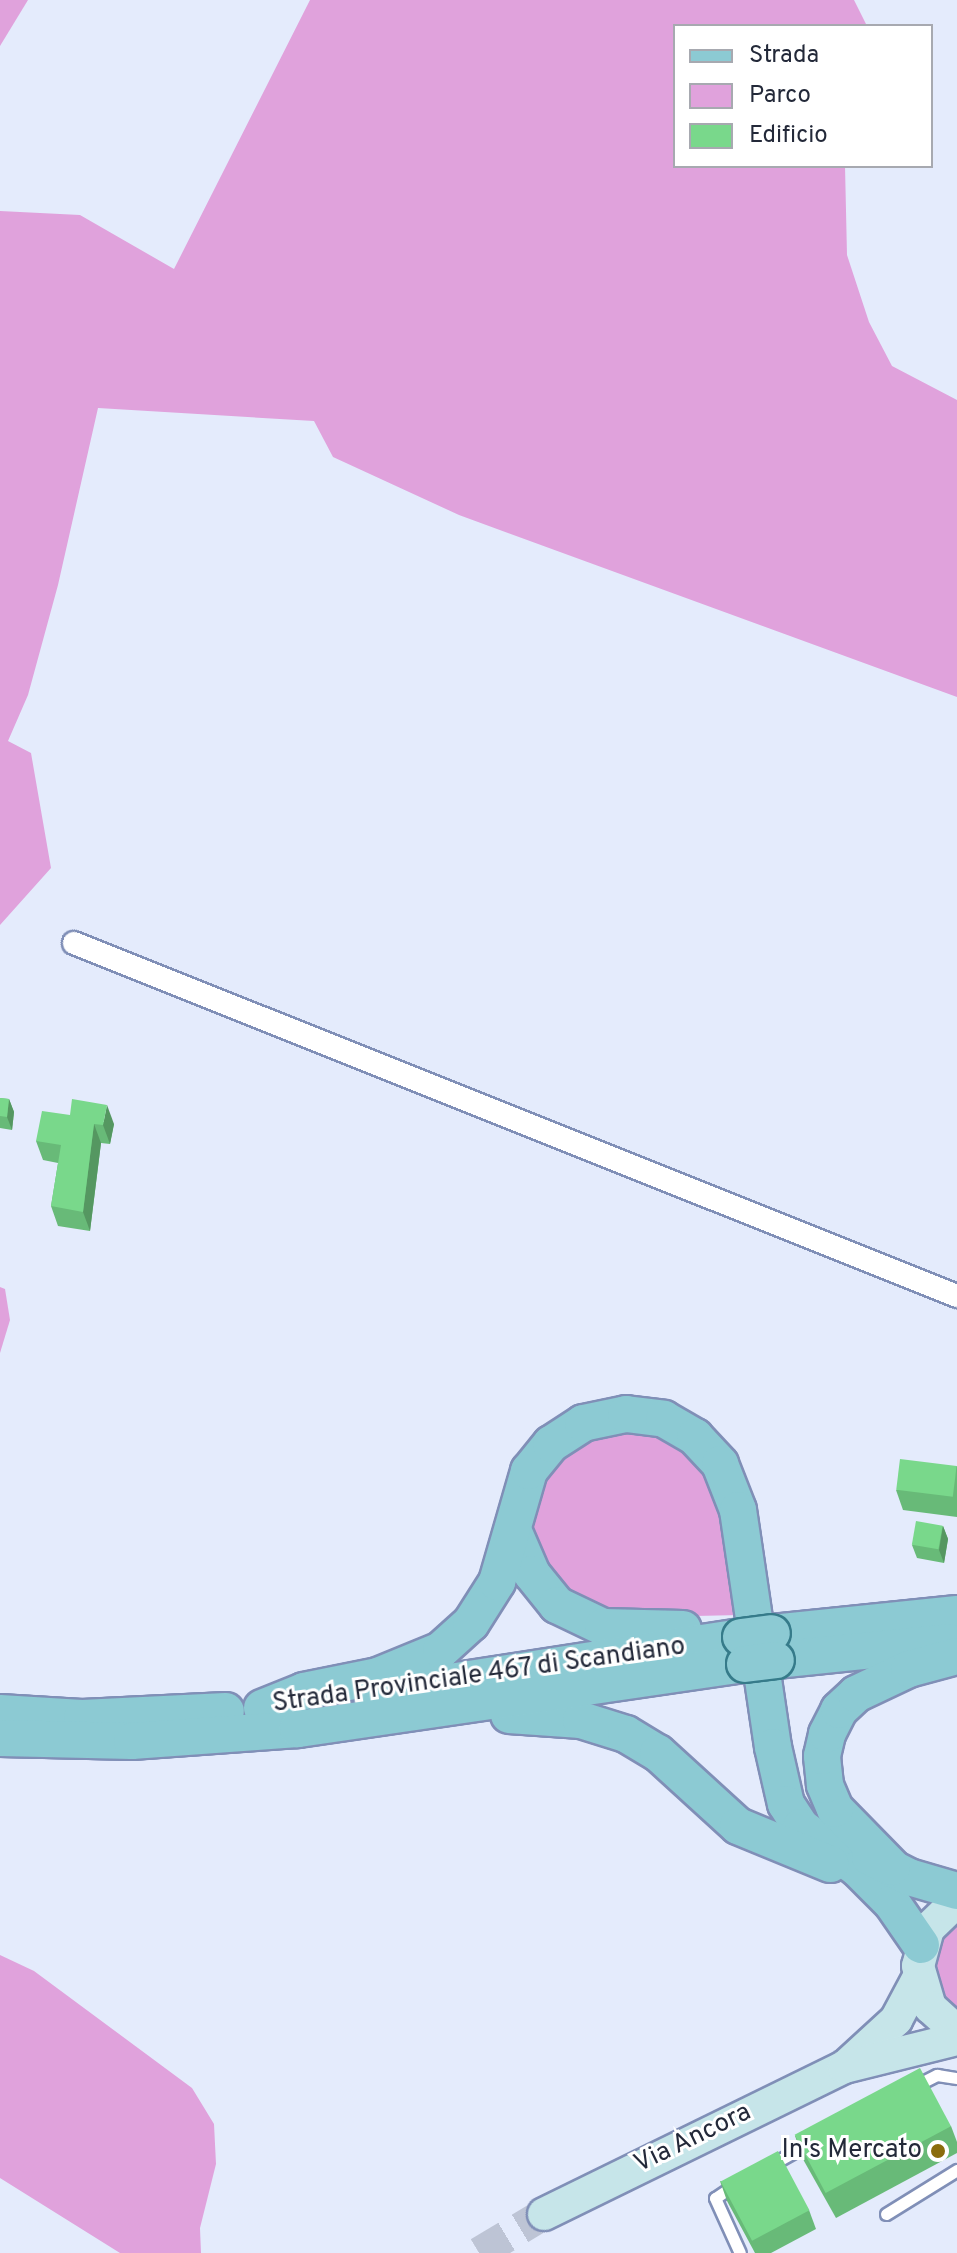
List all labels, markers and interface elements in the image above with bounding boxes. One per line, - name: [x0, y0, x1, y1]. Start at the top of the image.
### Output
- legend: [673, 24, 933, 168]
- text: Strada: [749, 41, 819, 71]
- text: Parco: [749, 81, 811, 111]
- text: Edificio: [749, 121, 828, 151]
- street label: Strada Provinciale 467 di Scandiano: [270, 1632, 688, 1720]
- street label: Via Ancora: [629, 2097, 757, 2181]
- place label: In's Mercato: [781, 2135, 922, 2167]
- marker: In's Mercato: [929, 2142, 947, 2160]

